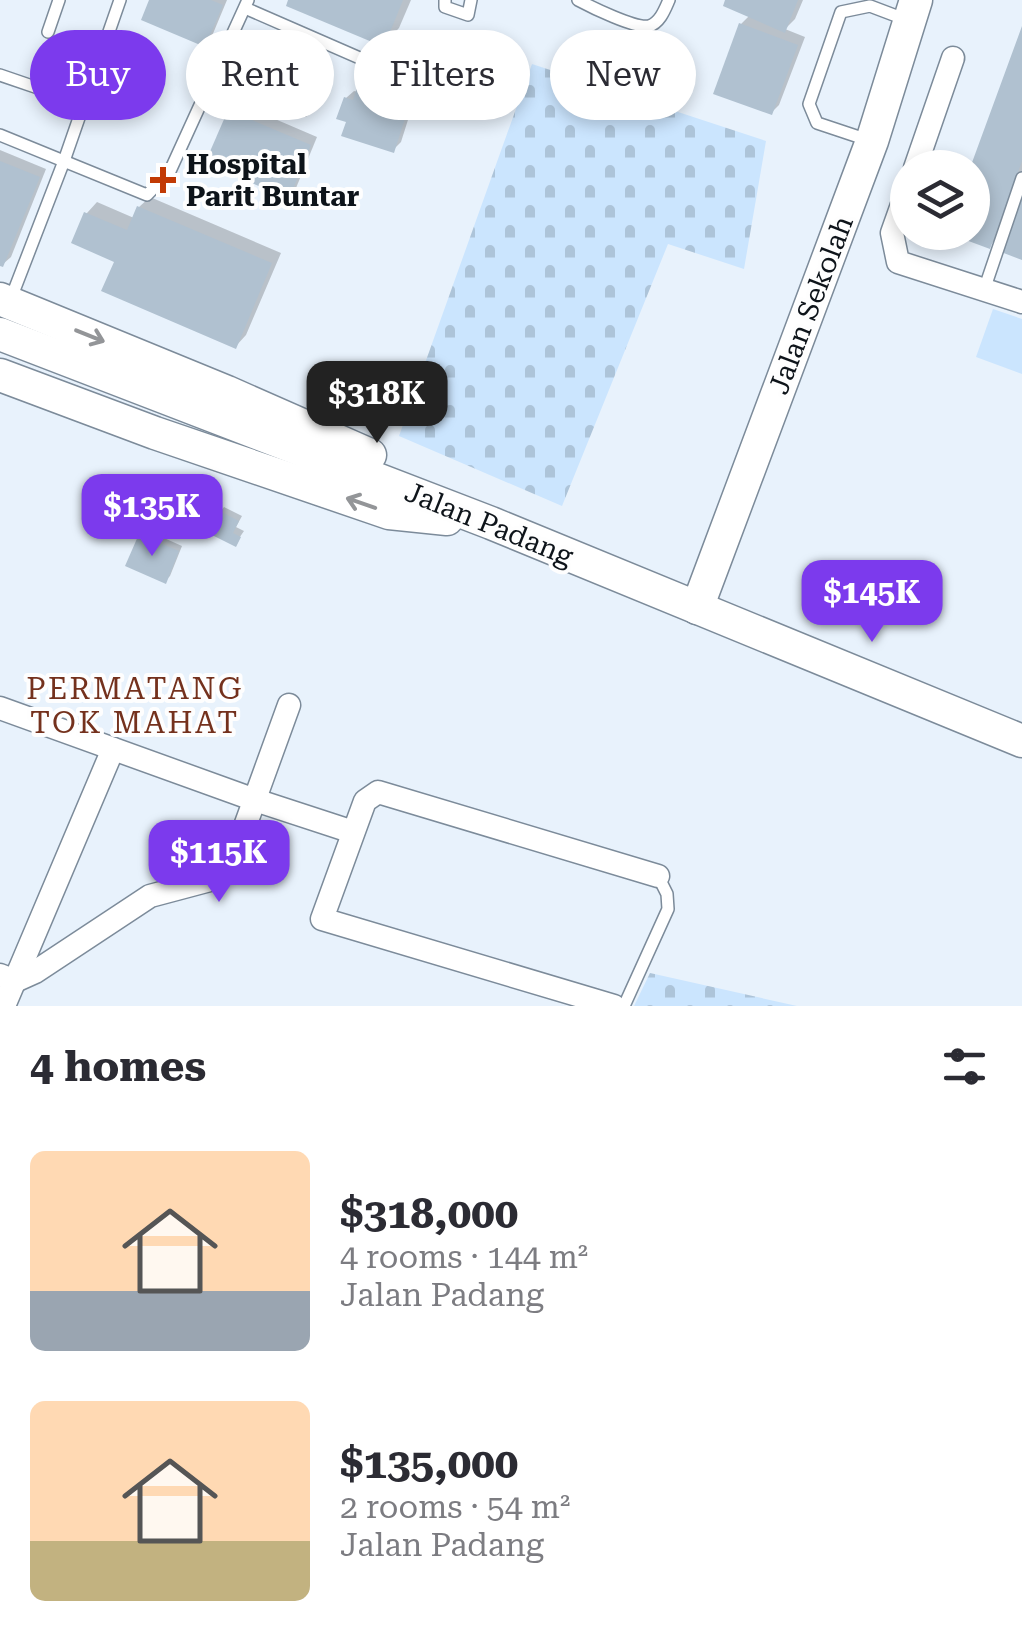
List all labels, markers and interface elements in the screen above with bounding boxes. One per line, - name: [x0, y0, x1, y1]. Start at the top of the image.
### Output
- chip: Buy: [30, 30, 166, 120]
- chip: Rent: [186, 30, 334, 120]
- chip: Filters: [354, 30, 530, 120]
- chip: New: [550, 30, 696, 120]
- place label: Hospital Parit Buntar: [186, 148, 360, 213]
- map controls: [890, 150, 990, 250]
- button: layers: [890, 150, 990, 250]
- marker: Hospital Parit Buntar: [150, 167, 176, 193]
- street label: Jalan Sekolah: [762, 211, 860, 399]
- one-way arrow: [74, 329, 105, 347]
- pin: $318K: [307, 361, 447, 446]
- text: $318K: [329, 374, 425, 412]
- pin: $135K: [82, 474, 222, 559]
- street label: Jalan Padang: [400, 475, 578, 573]
- text: $135K: [104, 487, 200, 525]
- one-way arrow: [345, 493, 377, 511]
- pin: $145K: [802, 560, 942, 645]
- text: $145K: [824, 573, 920, 611]
- district label: PERMATANG TOK MAHAT: [26, 671, 244, 740]
- pin: $115K: [149, 820, 289, 905]
- text: $115K: [171, 833, 267, 871]
- icon: filters: [937, 1039, 992, 1094]
- text: 4 homes: [30, 1042, 206, 1091]
- text: $318,000: [340, 1189, 518, 1238]
- icon: home: [110, 1191, 230, 1311]
- text: 4 rooms · 144 m²: [340, 1238, 588, 1276]
- text: Jalan Padang: [340, 1276, 544, 1314]
- text: $135,000: [340, 1439, 518, 1488]
- icon: home: [110, 1441, 230, 1561]
- text: 2 rooms · 54 m²: [340, 1488, 570, 1526]
- text: Jalan Padang: [340, 1526, 544, 1564]

